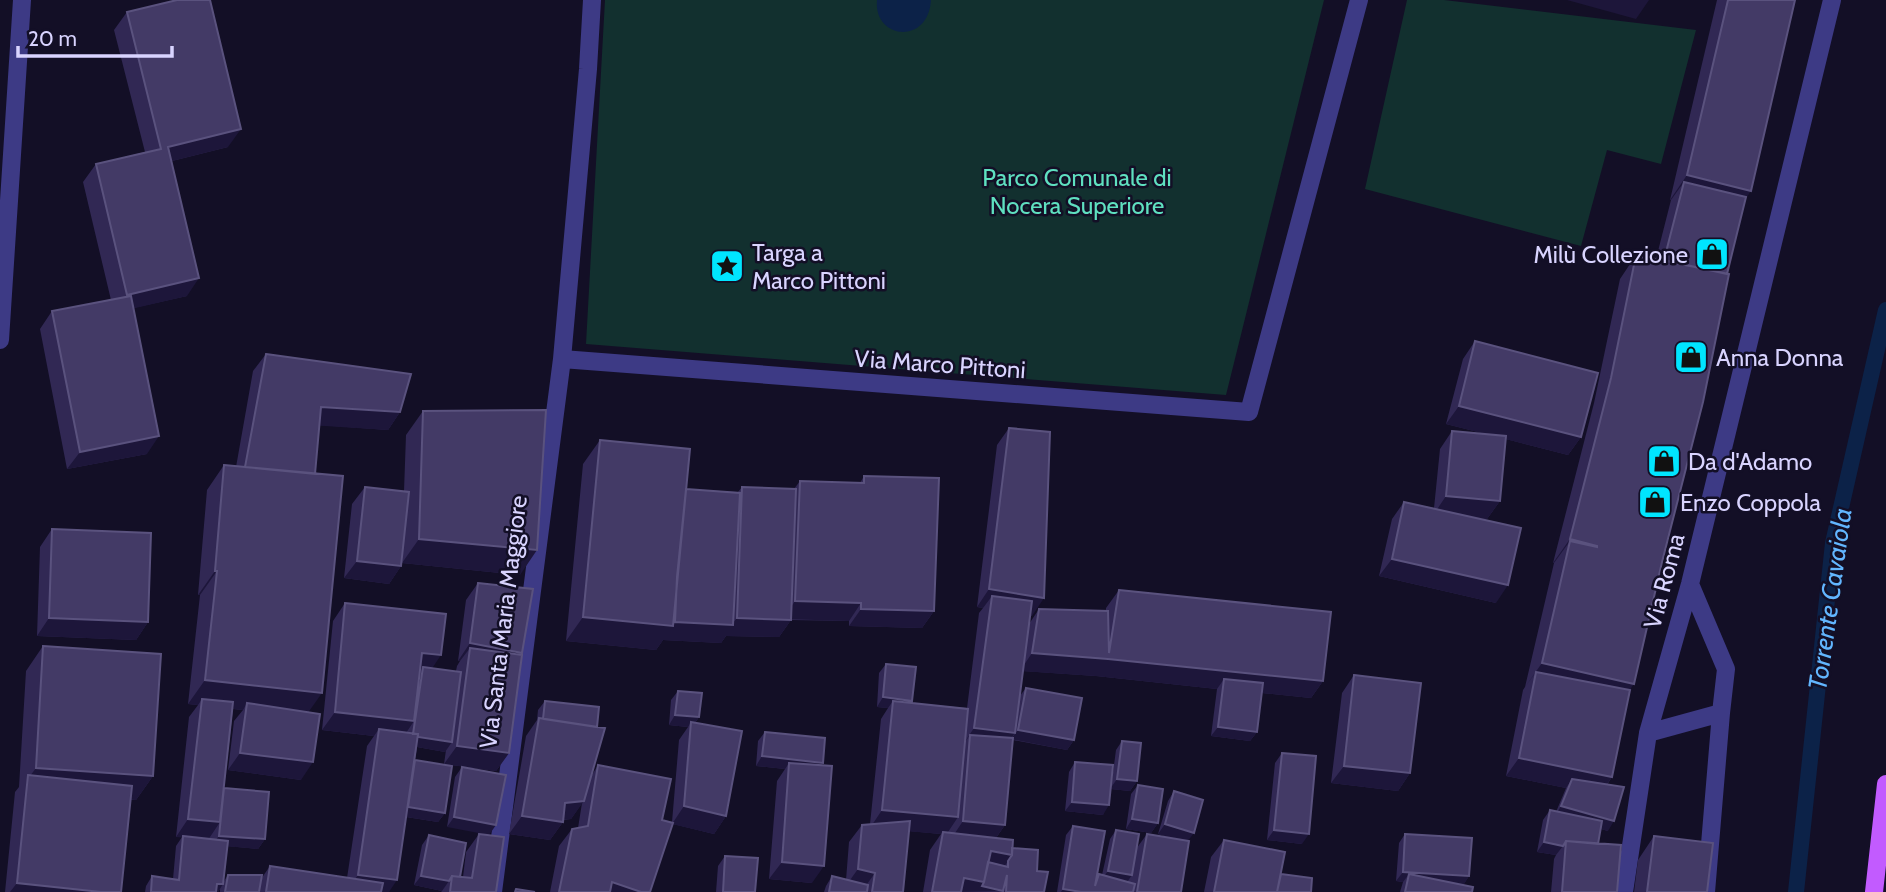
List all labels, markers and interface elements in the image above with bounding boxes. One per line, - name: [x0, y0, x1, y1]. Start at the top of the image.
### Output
- scale bar: [18, 14, 172, 58]
- text: 20 m: [28, 26, 77, 51]
- park label: Parco Comunale di Nocera Superiore: [982, 163, 1172, 220]
- shop icon: Milù Collezione: [1693, 235, 1731, 273]
- place label: Targa a Marco Pittoni: [752, 238, 886, 295]
- place label: Milù Collezione: [1534, 240, 1688, 269]
- place icon: Targa a Marco Pittoni: [708, 247, 746, 285]
- shop icon: Anna Donna: [1672, 338, 1710, 376]
- place label: Anna Donna: [1716, 343, 1844, 372]
- street label: Via Marco Pittoni: [853, 344, 1027, 384]
- shop icon: Da d'Adamo: [1645, 442, 1683, 480]
- place label: Da d'Adamo: [1688, 447, 1812, 476]
- shop icon: Enzo Coppola: [1636, 483, 1674, 521]
- place label: Enzo Coppola: [1680, 488, 1821, 517]
- street label: Via Santa Maria Maggiore: [473, 494, 533, 750]
- water label: Torrente Cavaiola: [1801, 506, 1859, 692]
- street label: Via Roma: [1637, 530, 1691, 632]

